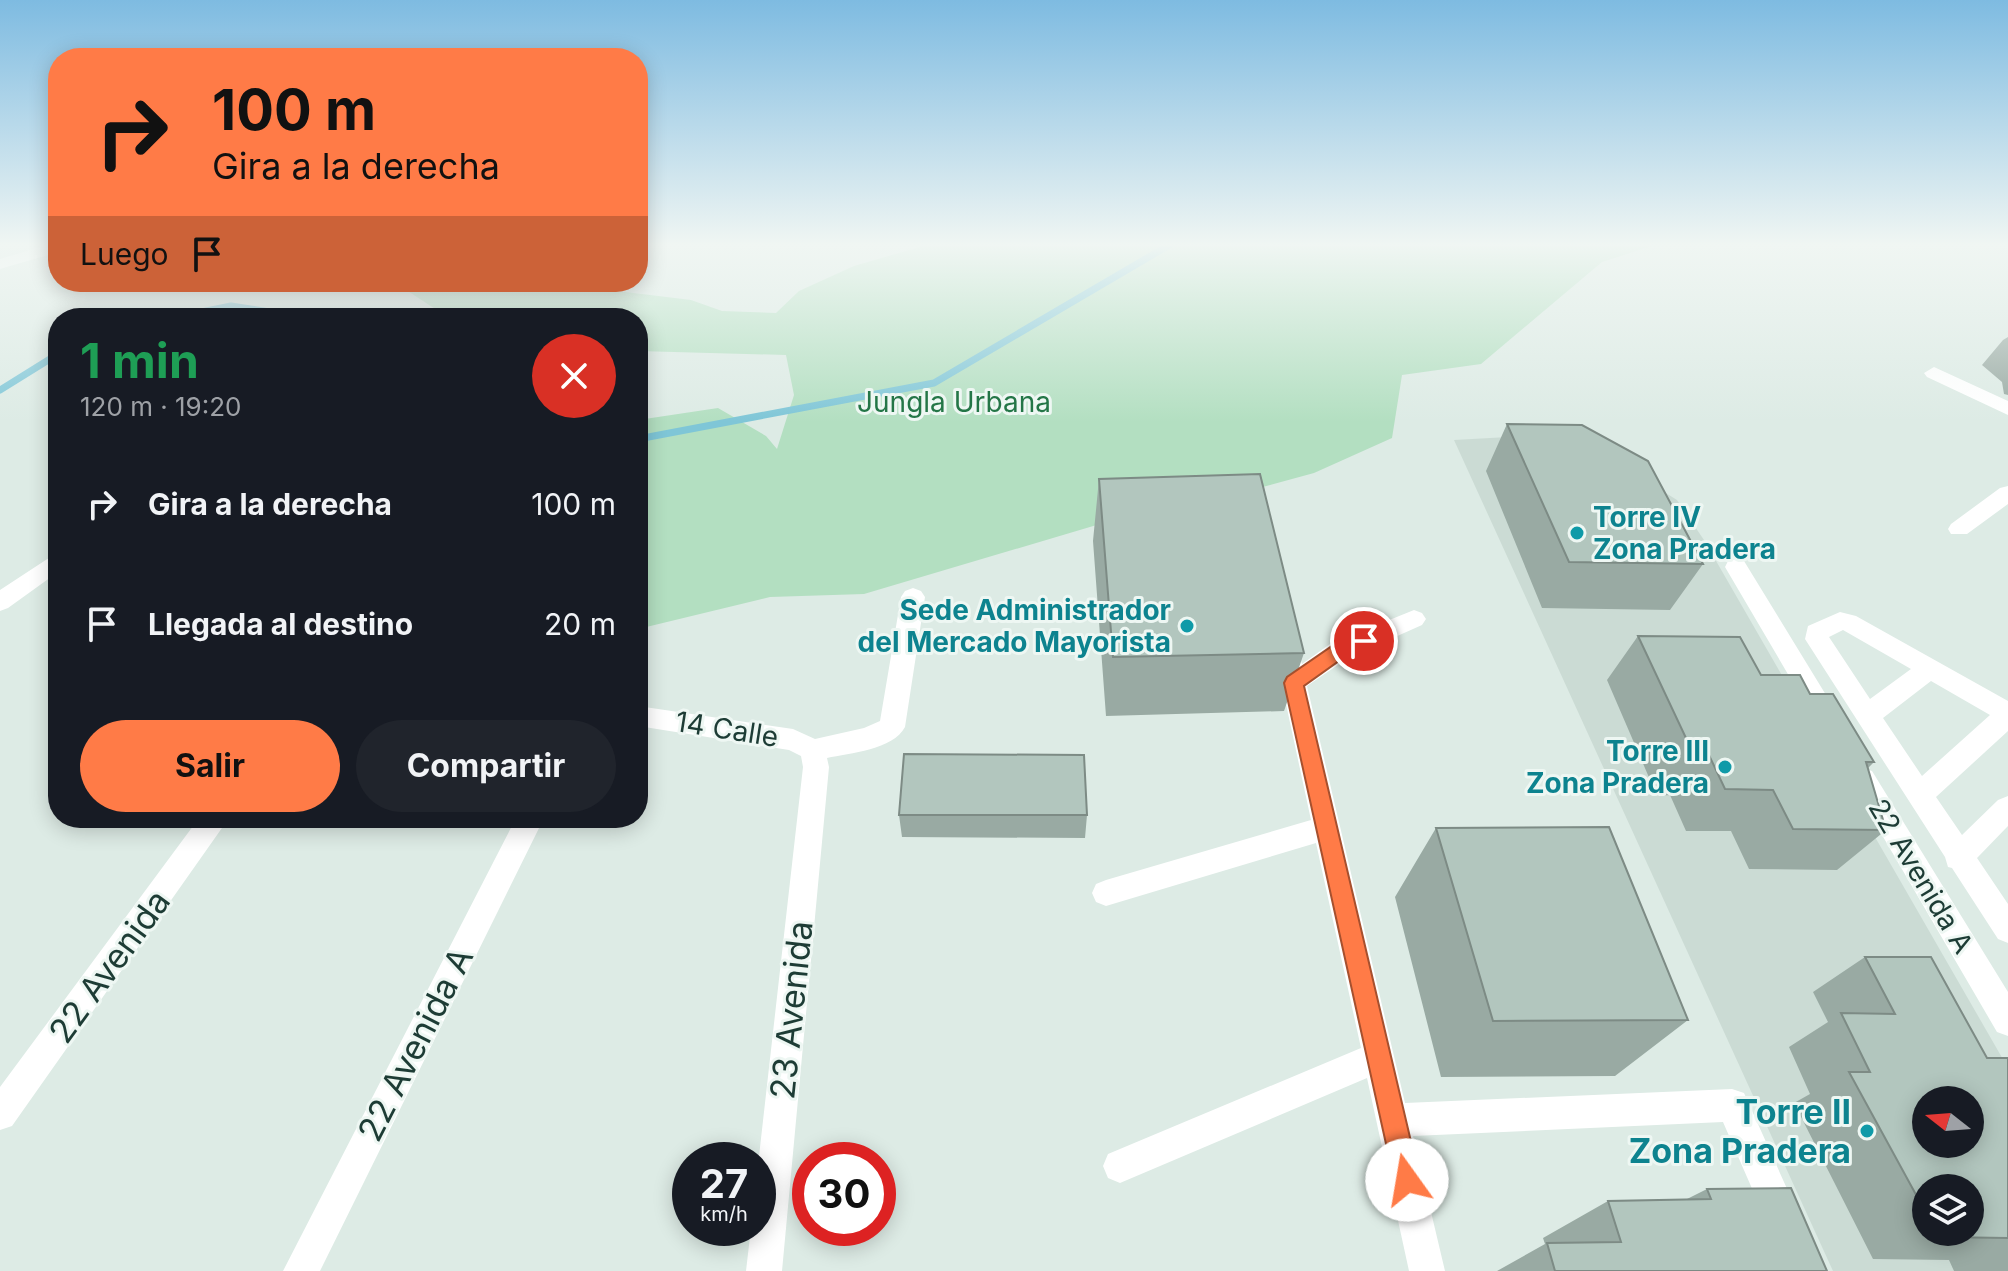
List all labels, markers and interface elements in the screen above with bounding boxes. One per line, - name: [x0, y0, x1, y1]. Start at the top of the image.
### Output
- text: 100 m: [212, 76, 376, 144]
- icon: right: [80, 80, 184, 184]
- text: Gira a la derecha: [212, 144, 500, 188]
- icon: arrive: [185, 232, 229, 276]
- text: Luego: [80, 236, 169, 272]
- text: 1 min: [80, 331, 199, 390]
- button: close: [532, 334, 616, 418]
- park label: Jungla Urbana: [857, 385, 1051, 419]
- text: 120 m · 19:20: [80, 391, 241, 422]
- icon: right: [80, 482, 124, 526]
- text: Gira a la derecha: [148, 486, 392, 522]
- text: 100 m: [531, 486, 616, 522]
- place label: Torre IV Zona Pradera: [1593, 500, 1776, 566]
- marker: Torre IV Zona Pradera: [1568, 524, 1586, 542]
- place label: Sede Administrador del Mercado Mayorista: [858, 593, 1171, 659]
- icon: arrive: [80, 602, 124, 646]
- text: Llegada al destino: [148, 606, 413, 642]
- text: 20 m: [544, 606, 616, 642]
- pin: [1330, 607, 1398, 675]
- marker: Sede Administrador del Mercado Mayorista: [1178, 617, 1196, 635]
- icon: arrive: [1342, 619, 1386, 663]
- street label: 14 Calle: [673, 704, 781, 754]
- button: Salir: [80, 720, 340, 812]
- button: Compartir: [356, 720, 616, 812]
- place label: Torre III Zona Pradera: [1526, 734, 1709, 800]
- marker: Torre III Zona Pradera: [1716, 758, 1734, 776]
- street label: 22 Avenida A: [1862, 793, 1980, 959]
- street label: 22 Avenida: [40, 882, 178, 1050]
- street label: 23 Avenida: [761, 919, 821, 1101]
- street label: 22 Avenida A: [349, 940, 481, 1148]
- north arrow: [1912, 1086, 1984, 1158]
- map controls: [1912, 1086, 1984, 1246]
- place label: Torre II Zona Pradera: [1629, 1091, 1851, 1171]
- marker: Torre II Zona Pradera: [1858, 1122, 1876, 1140]
- position arrow: [1365, 1138, 1449, 1222]
- speed limit sign: 30: [792, 1142, 896, 1246]
- text: 27: [700, 1159, 748, 1208]
- button: layers: [1912, 1174, 1984, 1246]
- text: km/h: [700, 1202, 748, 1226]

